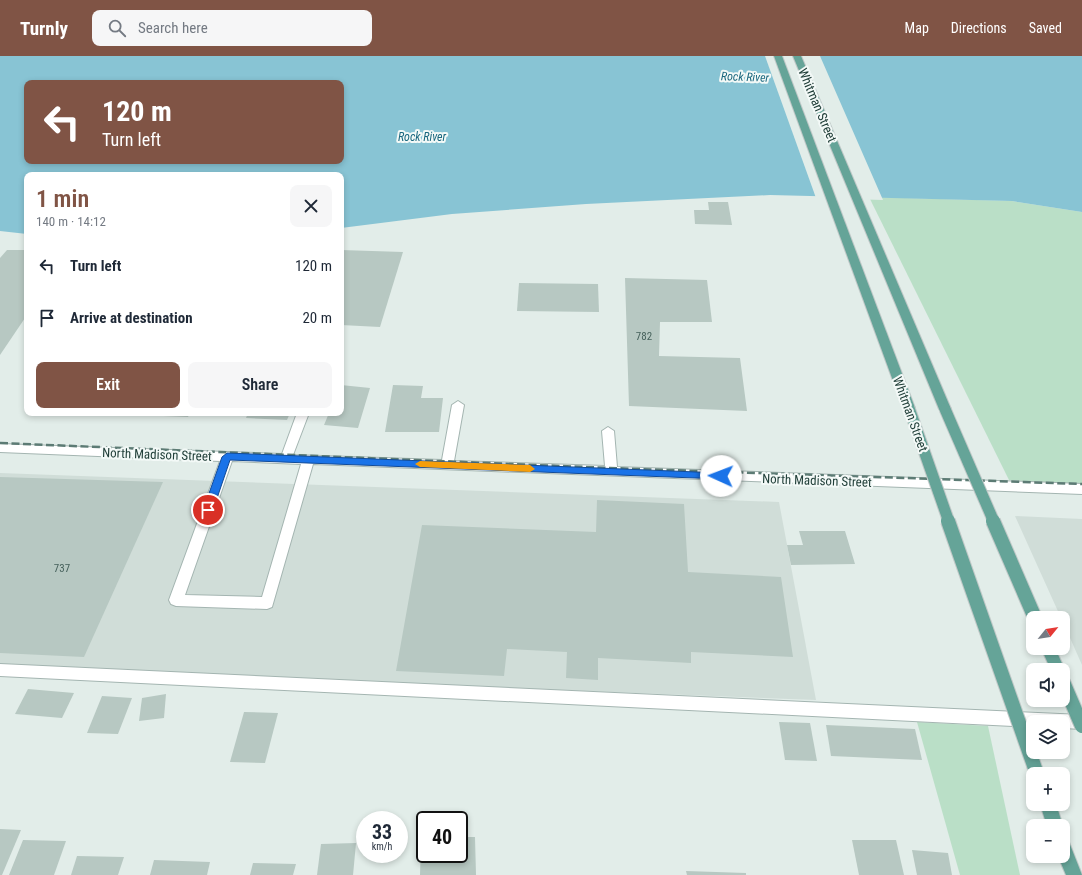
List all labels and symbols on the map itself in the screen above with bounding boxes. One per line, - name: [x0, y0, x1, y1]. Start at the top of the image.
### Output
- street label: Whitman Street: [795, 66, 840, 145]
- water label: Rock River: [721, 69, 770, 85]
- water label: Rock River: [398, 130, 447, 144]
- house number: 782: [636, 330, 652, 343]
- street label: Whitman Street: [890, 375, 931, 454]
- street label: North Madison Street: [102, 445, 212, 464]
- position arrow: [700, 455, 742, 497]
- street label: North Madison Street: [762, 471, 872, 490]
- pin: [191, 493, 225, 527]
- house number: 737: [54, 562, 70, 575]
- north arrow: [1026, 611, 1070, 655]
- speed limit sign: 40: [416, 811, 468, 863]

